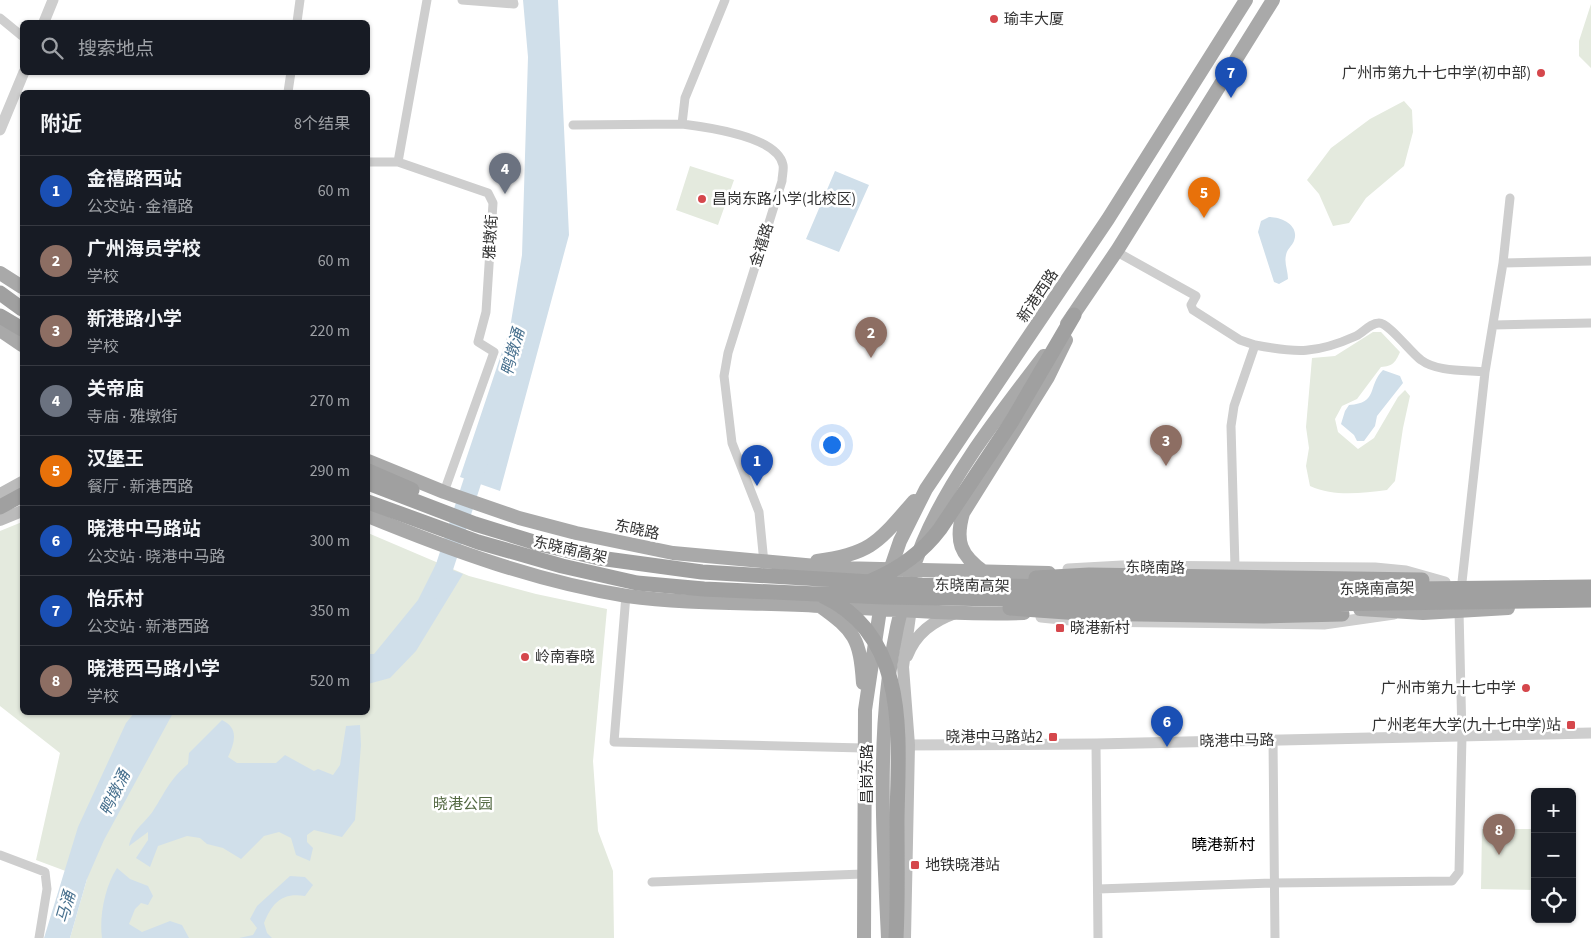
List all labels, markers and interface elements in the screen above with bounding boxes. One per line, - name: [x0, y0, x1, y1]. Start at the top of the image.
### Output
- place label: 瑜丰大厦: [1004, 9, 1064, 30]
- marker: 瑜丰大厦: [988, 13, 1000, 25]
- search box: [20, 20, 370, 75]
- icon: search: [38, 34, 66, 62]
- text: 搜索地点: [78, 36, 154, 63]
- pin: 7: [1215, 57, 1247, 98]
- place label: 广州市第九十七中学(初中部): [1342, 63, 1531, 84]
- marker: 广州市第九十七中学(初中部): [1535, 67, 1547, 79]
- text: 附近: [40, 109, 82, 139]
- text: 8个结果: [294, 113, 350, 135]
- pin: 4: [489, 153, 521, 194]
- text: 金禧路西站: [87, 166, 182, 193]
- pin: 5: [1188, 177, 1220, 218]
- text: 1: [52, 180, 60, 202]
- text: 60 m: [318, 180, 350, 202]
- place label: 昌岗东路小学(北校区): [712, 189, 856, 210]
- marker: 昌岗东路小学(北校区): [696, 193, 708, 205]
- text: 公交站 · 金禧路: [87, 196, 193, 218]
- street label: 雅墩街: [479, 214, 503, 260]
- street label: 金禧路: [745, 220, 779, 270]
- text: 广州海员学校: [87, 236, 201, 263]
- text: 2: [52, 250, 60, 272]
- text: 60 m: [318, 250, 350, 272]
- street label: 新港西路: [1013, 265, 1063, 327]
- text: 学校: [87, 266, 119, 288]
- text: 新港路小学: [87, 306, 182, 333]
- pin: 2: [855, 317, 887, 358]
- text: 3: [52, 320, 60, 342]
- text: 220 m: [310, 320, 350, 342]
- water label: 鸭墩涌: [496, 324, 530, 378]
- text: 学校: [87, 336, 119, 358]
- text: 关帝庙: [87, 376, 144, 403]
- text: 4: [52, 390, 60, 412]
- text: 270 m: [310, 390, 350, 412]
- text: 寺庙 · 雅墩街: [87, 406, 177, 428]
- pin: 3: [1150, 425, 1182, 466]
- your location: [819, 432, 845, 458]
- pin: 1: [741, 445, 773, 486]
- text: 汉堡王: [87, 446, 144, 473]
- text: 5: [52, 460, 60, 482]
- text: 290 m: [310, 460, 350, 482]
- text: 餐厅 · 新港西路: [87, 476, 193, 498]
- street label: 东晓路: [613, 515, 661, 545]
- text: 晓港中马路站: [87, 516, 201, 543]
- text: 6: [52, 530, 60, 552]
- text: 300 m: [310, 530, 350, 552]
- street label: 东晓南高架: [531, 531, 609, 569]
- text: 公交站 · 晓港中马路: [87, 546, 225, 568]
- street label: 东晓南路: [1125, 557, 1185, 579]
- street label: 东晓南高架: [934, 575, 1010, 597]
- street label: 东晓南高架: [1339, 578, 1415, 600]
- text: 怡乐村: [87, 586, 144, 613]
- text: 7: [52, 600, 60, 622]
- text: 350 m: [310, 600, 350, 622]
- text: 公交站 · 新港西路: [87, 616, 209, 638]
- place label: 晓港新村: [1070, 618, 1130, 639]
- marker: 晓港新村: [1054, 622, 1066, 634]
- place label: 岭南春晓: [535, 647, 595, 668]
- marker: 岭南春晓: [519, 651, 531, 663]
- text: 晓港西马路小学: [87, 656, 220, 683]
- text: 8: [52, 670, 60, 692]
- text: 520 m: [310, 670, 350, 692]
- place label: 广州市第九十七中学: [1381, 678, 1516, 699]
- marker: 广州市第九十七中学: [1520, 682, 1532, 694]
- text: 学校: [87, 686, 119, 708]
- pin: 6: [1151, 706, 1183, 747]
- place label: 广州老年大学(九十七中学)站: [1372, 715, 1561, 736]
- marker: 广州老年大学(九十七中学)站: [1565, 719, 1577, 731]
- place label: 晓港中马路站2: [946, 727, 1043, 748]
- street label: 晓港中马路: [1199, 730, 1275, 752]
- marker: 晓港中马路站2: [1047, 731, 1059, 743]
- street label: 昌岗东路: [857, 744, 878, 804]
- water label: 鸭墩涌: [95, 765, 136, 819]
- map controls: [1531, 788, 1576, 923]
- button: +: [1531, 788, 1576, 833]
- park label: 晓港公园: [433, 794, 493, 815]
- pin: 8: [1483, 814, 1515, 855]
- button: −: [1531, 833, 1576, 878]
- district label: 曉港新村: [1191, 834, 1255, 856]
- place label: 地铁晓港站: [925, 855, 1000, 876]
- marker: 地铁晓港站: [909, 859, 921, 871]
- button: locate: [1531, 878, 1576, 923]
- water label: 马涌: [51, 887, 82, 925]

